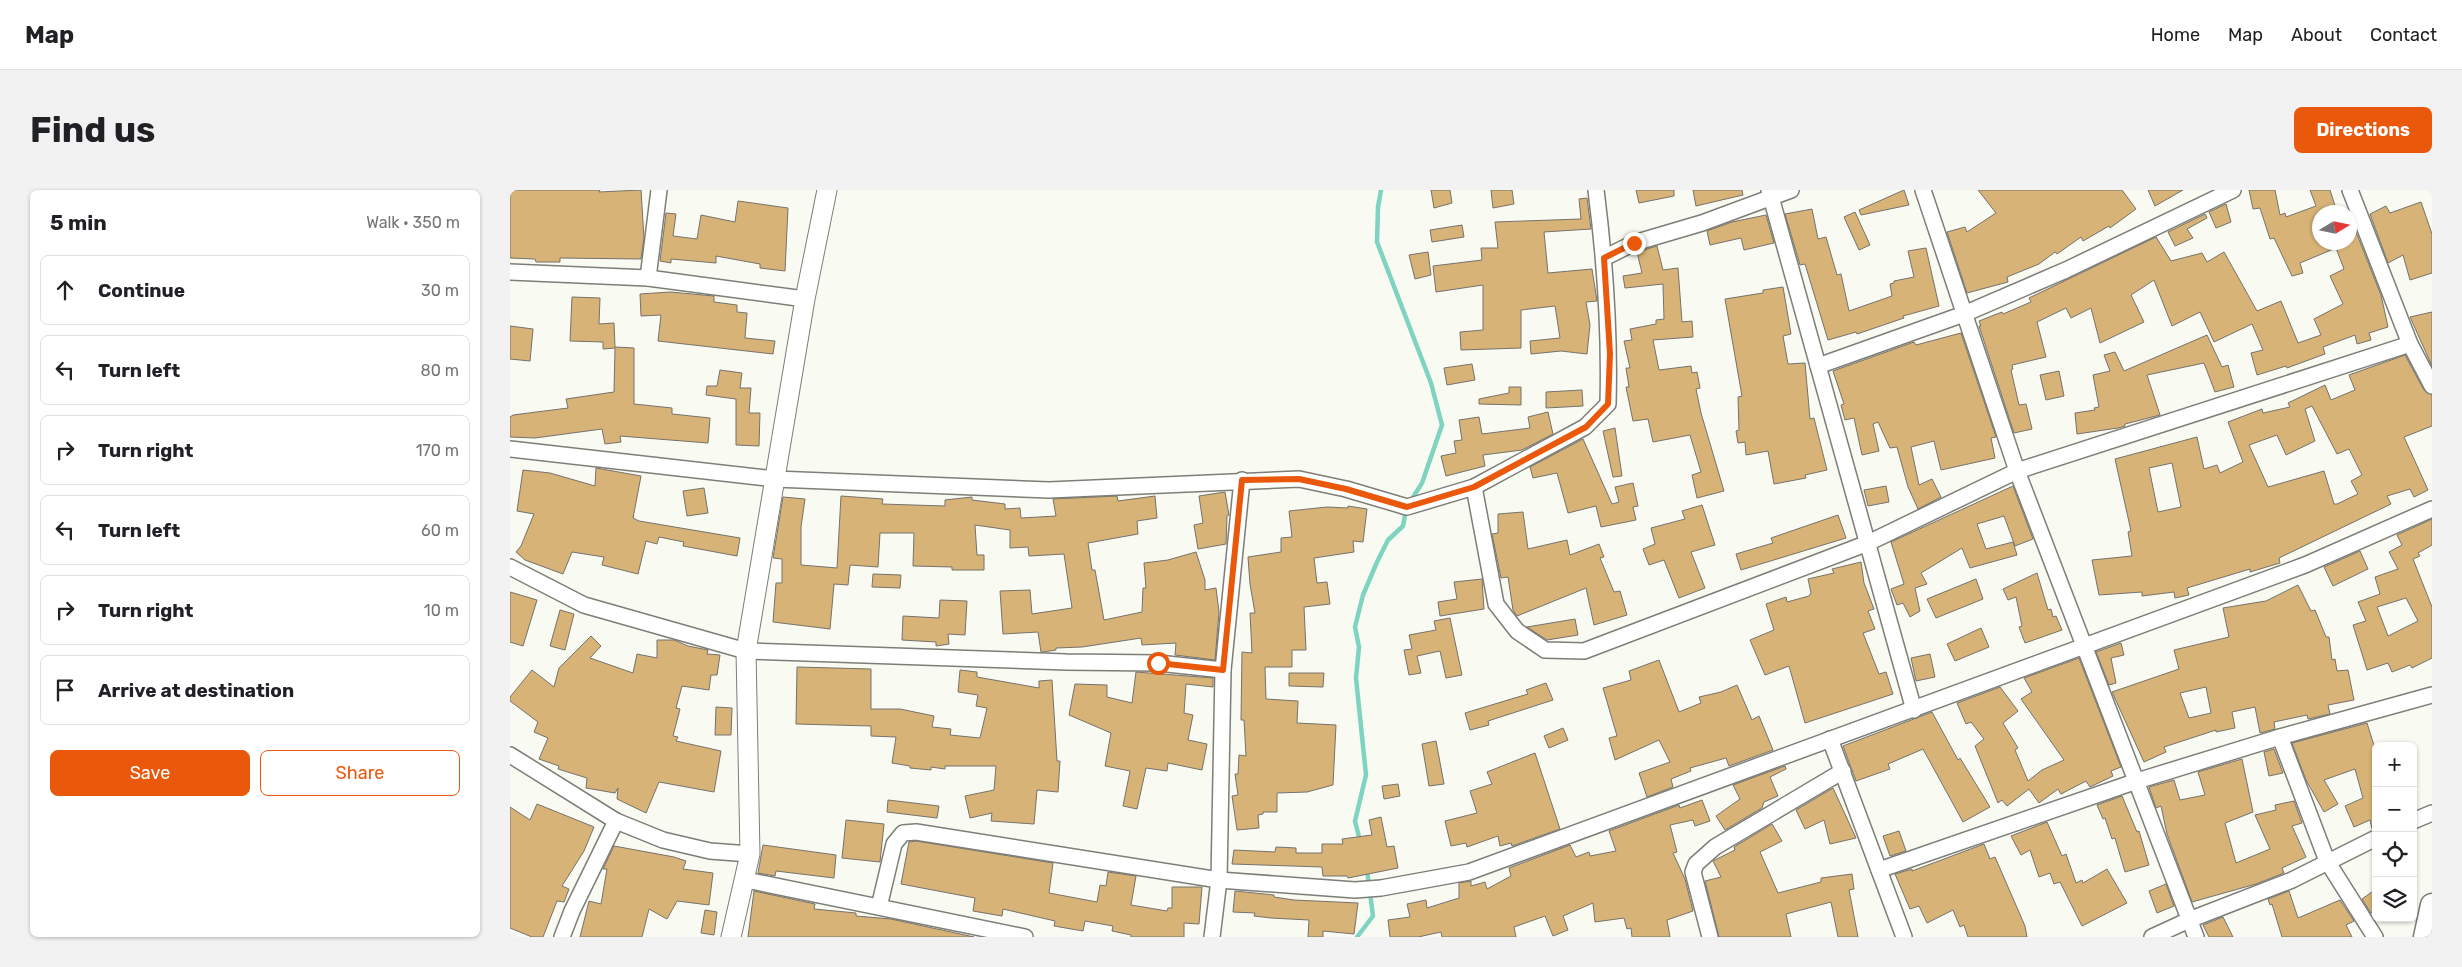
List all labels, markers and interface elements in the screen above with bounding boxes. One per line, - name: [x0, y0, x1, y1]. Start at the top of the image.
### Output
- text: Map: [25, 21, 74, 49]
- text: Home: [2151, 24, 2200, 46]
- text: Map: [2228, 24, 2263, 46]
- text: About: [2291, 24, 2342, 46]
- text: Contact: [2370, 24, 2437, 46]
- button: Directions: [2294, 107, 2432, 153]
- text: Find us: [30, 109, 155, 151]
- north arrow: [2312, 205, 2357, 250]
- text: 5 min: [50, 210, 107, 235]
- text: Walk · 350 m: [366, 213, 460, 232]
- route end: [1623, 232, 1646, 255]
- icon: ahead: [51, 276, 79, 304]
- text: Continue: [98, 279, 185, 302]
- text: 30 m: [421, 281, 459, 300]
- icon: left: [51, 356, 79, 384]
- text: Turn left: [98, 359, 180, 382]
- text: 80 m: [421, 361, 459, 380]
- icon: right: [51, 436, 79, 464]
- text: Turn right: [98, 439, 193, 462]
- text: 170 m: [416, 441, 459, 460]
- icon: left: [51, 516, 79, 544]
- text: Turn left: [98, 519, 180, 542]
- text: 60 m: [421, 521, 459, 540]
- icon: right: [51, 596, 79, 624]
- text: Turn right: [98, 599, 193, 622]
- text: 10 m: [424, 601, 459, 620]
- route start: [1147, 652, 1170, 675]
- icon: arrive: [51, 676, 79, 704]
- text: Arrive at destination: [98, 679, 294, 702]
- map controls: [2372, 742, 2417, 922]
- button: +: [2372, 742, 2417, 787]
- button: Save: [50, 750, 250, 796]
- button: Share: [260, 750, 460, 796]
- button: −: [2372, 787, 2417, 832]
- button: locate: [2372, 832, 2417, 877]
- button: layers: [2372, 877, 2417, 922]

